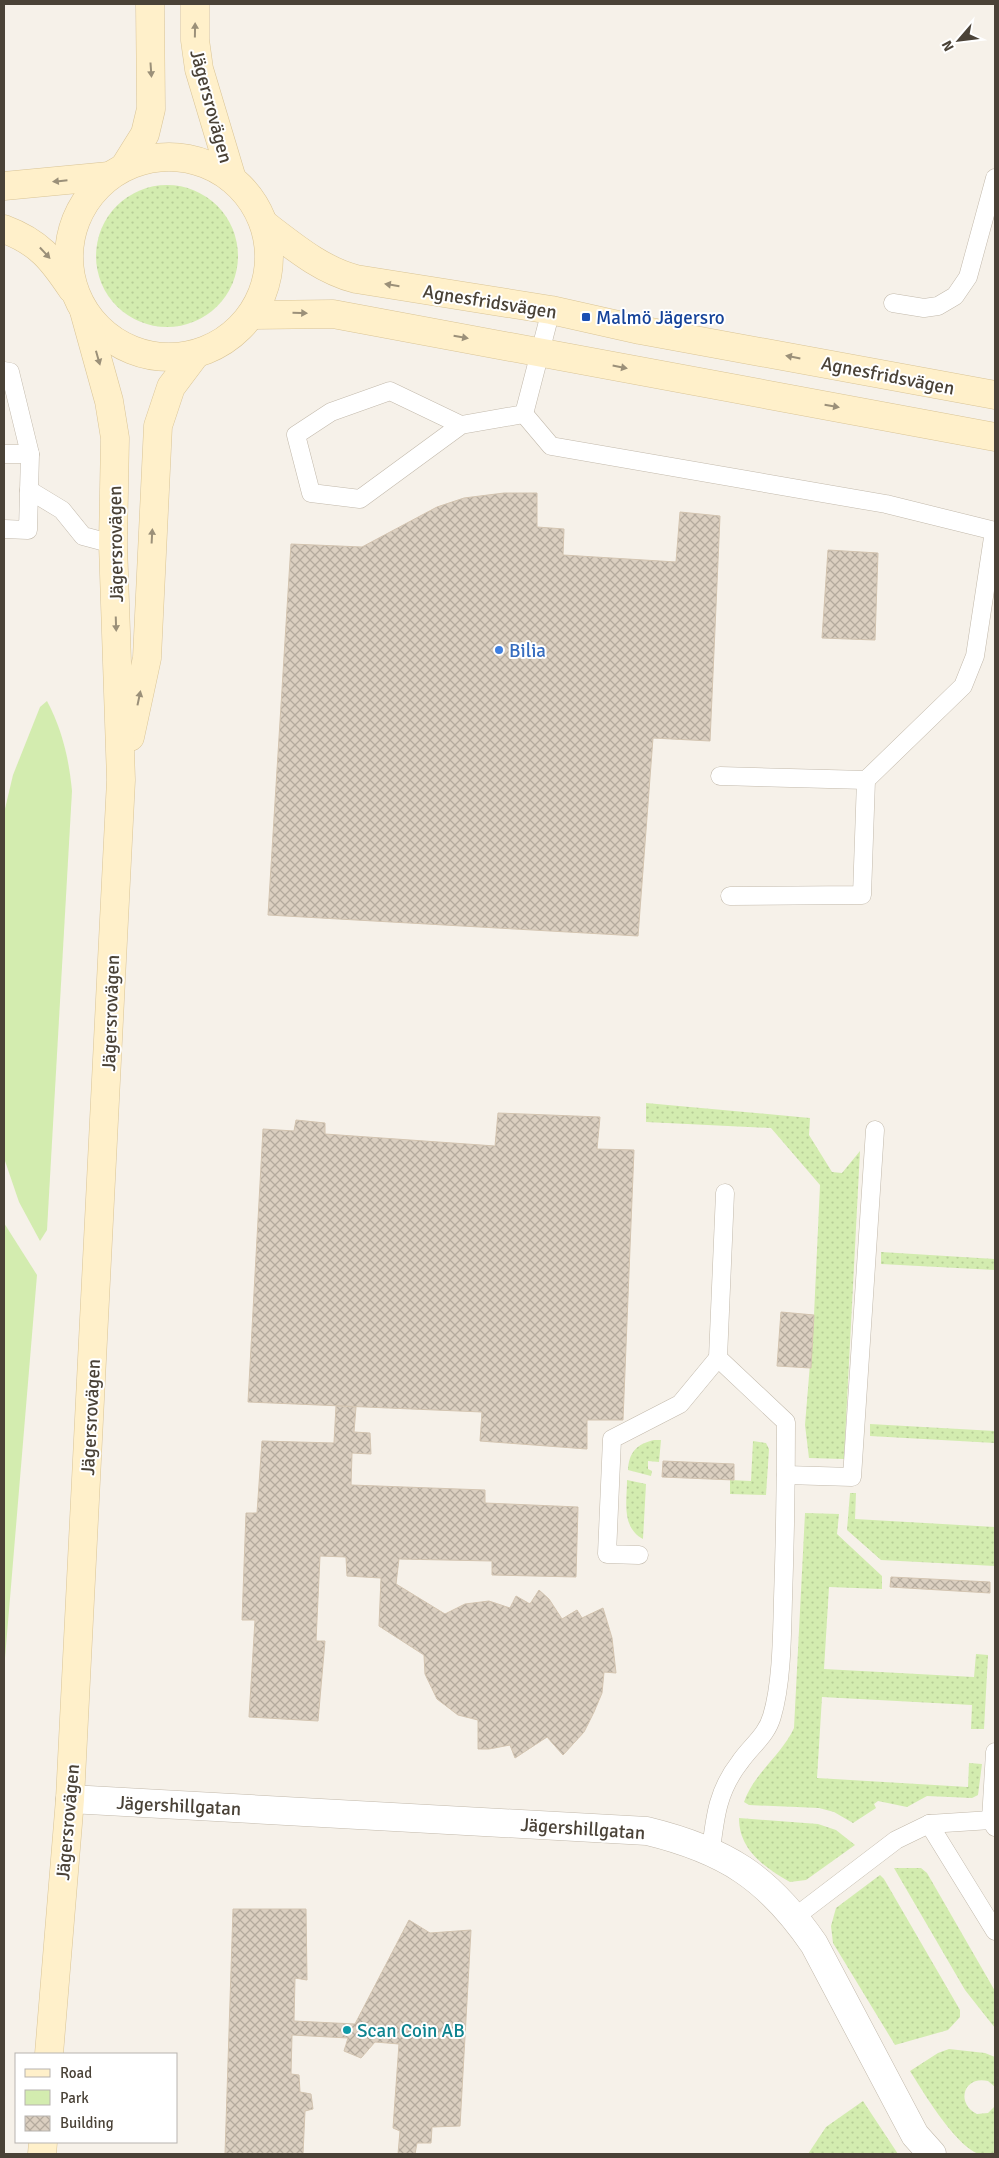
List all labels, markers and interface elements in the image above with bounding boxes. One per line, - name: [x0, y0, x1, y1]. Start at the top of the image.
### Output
- north arrow: [934, 15, 984, 65]
- one-way arrow: [191, 22, 199, 38]
- text: N: [938, 38, 958, 54]
- street label: Jägersrovägen: [184, 47, 238, 166]
- one-way arrow: [147, 62, 155, 78]
- one-way arrow: [52, 177, 68, 185]
- one-way arrow: [39, 247, 51, 259]
- street label: Agnesfridsvägen: [421, 280, 559, 324]
- one-way arrow: [383, 281, 399, 289]
- place label: Malmö Jägersro: [596, 306, 725, 330]
- one-way arrow: [293, 309, 309, 317]
- marker: Malmö Jägersro: [580, 311, 592, 323]
- one-way arrow: [453, 333, 469, 341]
- one-way arrow: [94, 351, 102, 366]
- street label: Agnesfridsvägen: [819, 351, 957, 401]
- one-way arrow: [784, 353, 800, 361]
- one-way arrow: [613, 363, 629, 371]
- one-way arrow: [824, 403, 840, 411]
- street label: Jägersrovägen: [103, 485, 129, 603]
- one-way arrow: [149, 528, 157, 544]
- one-way arrow: [112, 616, 120, 632]
- place label: Bilia: [509, 639, 546, 663]
- marker: Bilia: [493, 644, 505, 656]
- one-way arrow: [135, 690, 143, 706]
- street label: Jägersrovägen: [97, 954, 125, 1072]
- street label: Jägersrovägen: [76, 1358, 106, 1476]
- street label: Jägersrovägen: [51, 1763, 85, 1881]
- street label: Jägershillgatan: [116, 1791, 242, 1821]
- street label: Jägershillgatan: [520, 1813, 646, 1845]
- place label: Scan Coin AB: [357, 2019, 465, 2043]
- marker: Scan Coin AB: [341, 2024, 353, 2036]
- legend: [15, 2053, 178, 2143]
- text: Road: [60, 2064, 92, 2082]
- text: Park: [60, 2089, 89, 2107]
- text: Building: [60, 2114, 114, 2132]

